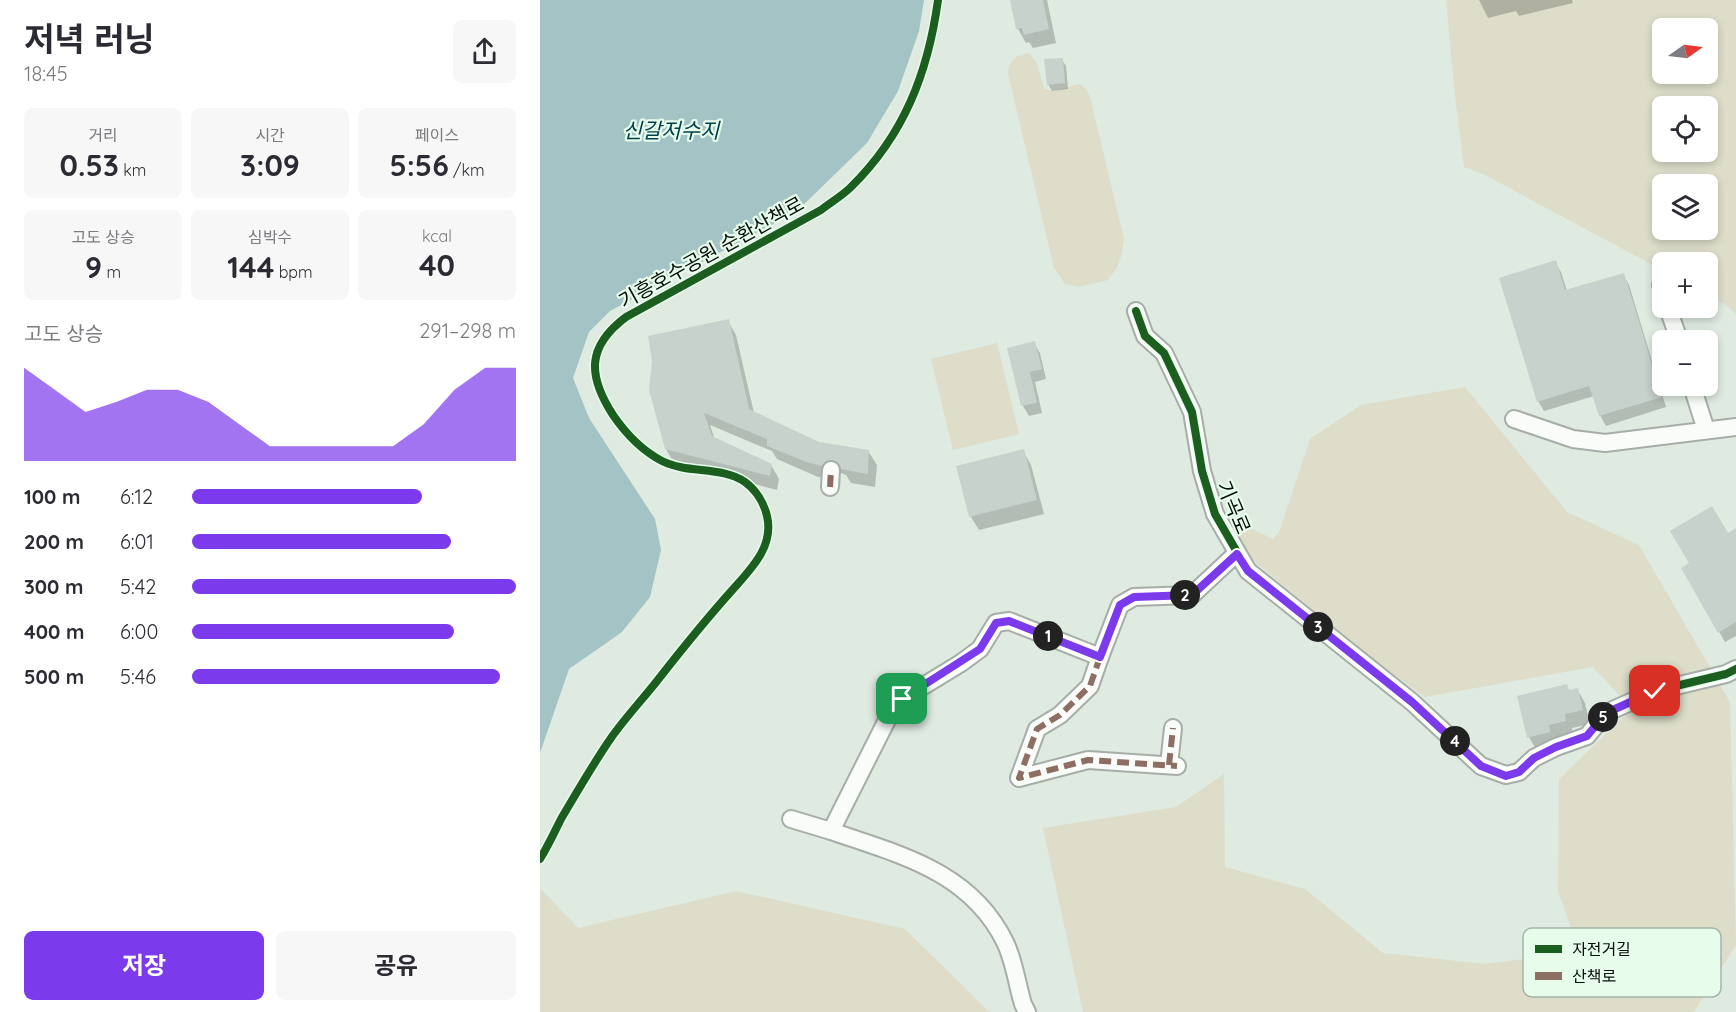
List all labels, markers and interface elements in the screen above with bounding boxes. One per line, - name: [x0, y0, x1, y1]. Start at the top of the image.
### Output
- text: 저녁 러닝: [24, 18, 155, 59]
- north arrow: [1652, 18, 1718, 84]
- map controls: [1652, 18, 1718, 396]
- button: share: [453, 20, 516, 83]
- text: 18:45: [24, 61, 68, 86]
- button: locate: [1652, 96, 1718, 162]
- water label: 신갈저수지: [623, 117, 721, 143]
- text: 거리: [88, 125, 118, 145]
- text: 시간: [255, 125, 285, 145]
- text: 페이스: [415, 125, 459, 145]
- text: 0.53: [60, 146, 119, 184]
- text: 3:09: [240, 146, 300, 184]
- text: 5:56: [389, 146, 449, 184]
- text: km: [119, 160, 146, 180]
- text: /km: [449, 160, 485, 180]
- button: layers: [1652, 174, 1718, 240]
- street label: 기흥호수공원 순환산책로: [614, 191, 808, 313]
- text: kcal: [422, 226, 452, 246]
- text: 고도 상승: [71, 227, 135, 247]
- text: 심박수: [248, 227, 292, 247]
- text: 40: [419, 246, 455, 284]
- text: 9: [85, 248, 102, 286]
- text: 144: [227, 248, 274, 286]
- button: +: [1652, 252, 1718, 318]
- text: m: [102, 262, 121, 282]
- text: bpm: [274, 262, 313, 282]
- text: 291–298 m: [419, 318, 516, 343]
- text: 고도 상승: [24, 321, 103, 346]
- button: −: [1652, 330, 1718, 396]
- street label: 기곡로: [1212, 477, 1256, 537]
- text: 100 m: [24, 484, 80, 509]
- text: 6:12: [120, 484, 153, 509]
- text: 200 m: [24, 529, 84, 554]
- text: 6:01: [120, 529, 154, 554]
- text: 300 m: [24, 574, 83, 599]
- text: 5:42: [120, 574, 156, 599]
- pin: 2: [1170, 580, 1200, 610]
- text: 2: [1180, 585, 1190, 605]
- pin: 3: [1303, 612, 1333, 642]
- text: 3: [1314, 617, 1322, 637]
- text: 400 m: [24, 619, 84, 644]
- text: 6:00: [120, 619, 158, 644]
- pin: 1: [1033, 621, 1063, 651]
- text: 1: [1045, 626, 1051, 646]
- text: 500 m: [24, 664, 84, 689]
- text: 5:46: [120, 664, 156, 689]
- pin: [1629, 665, 1680, 716]
- pin: [876, 673, 927, 724]
- icon: check: [1638, 674, 1671, 707]
- icon: arrive: [885, 682, 918, 715]
- pin: 5: [1588, 702, 1618, 732]
- text: 5: [1598, 707, 1608, 727]
- pin: 4: [1440, 726, 1470, 756]
- text: 4: [1450, 731, 1460, 751]
- legend: [1523, 928, 1721, 997]
- button: 저장: [24, 931, 264, 1000]
- button: 공유: [276, 931, 516, 1000]
- text: 자전거길: [1572, 939, 1631, 959]
- text: 산책로: [1572, 966, 1616, 986]

